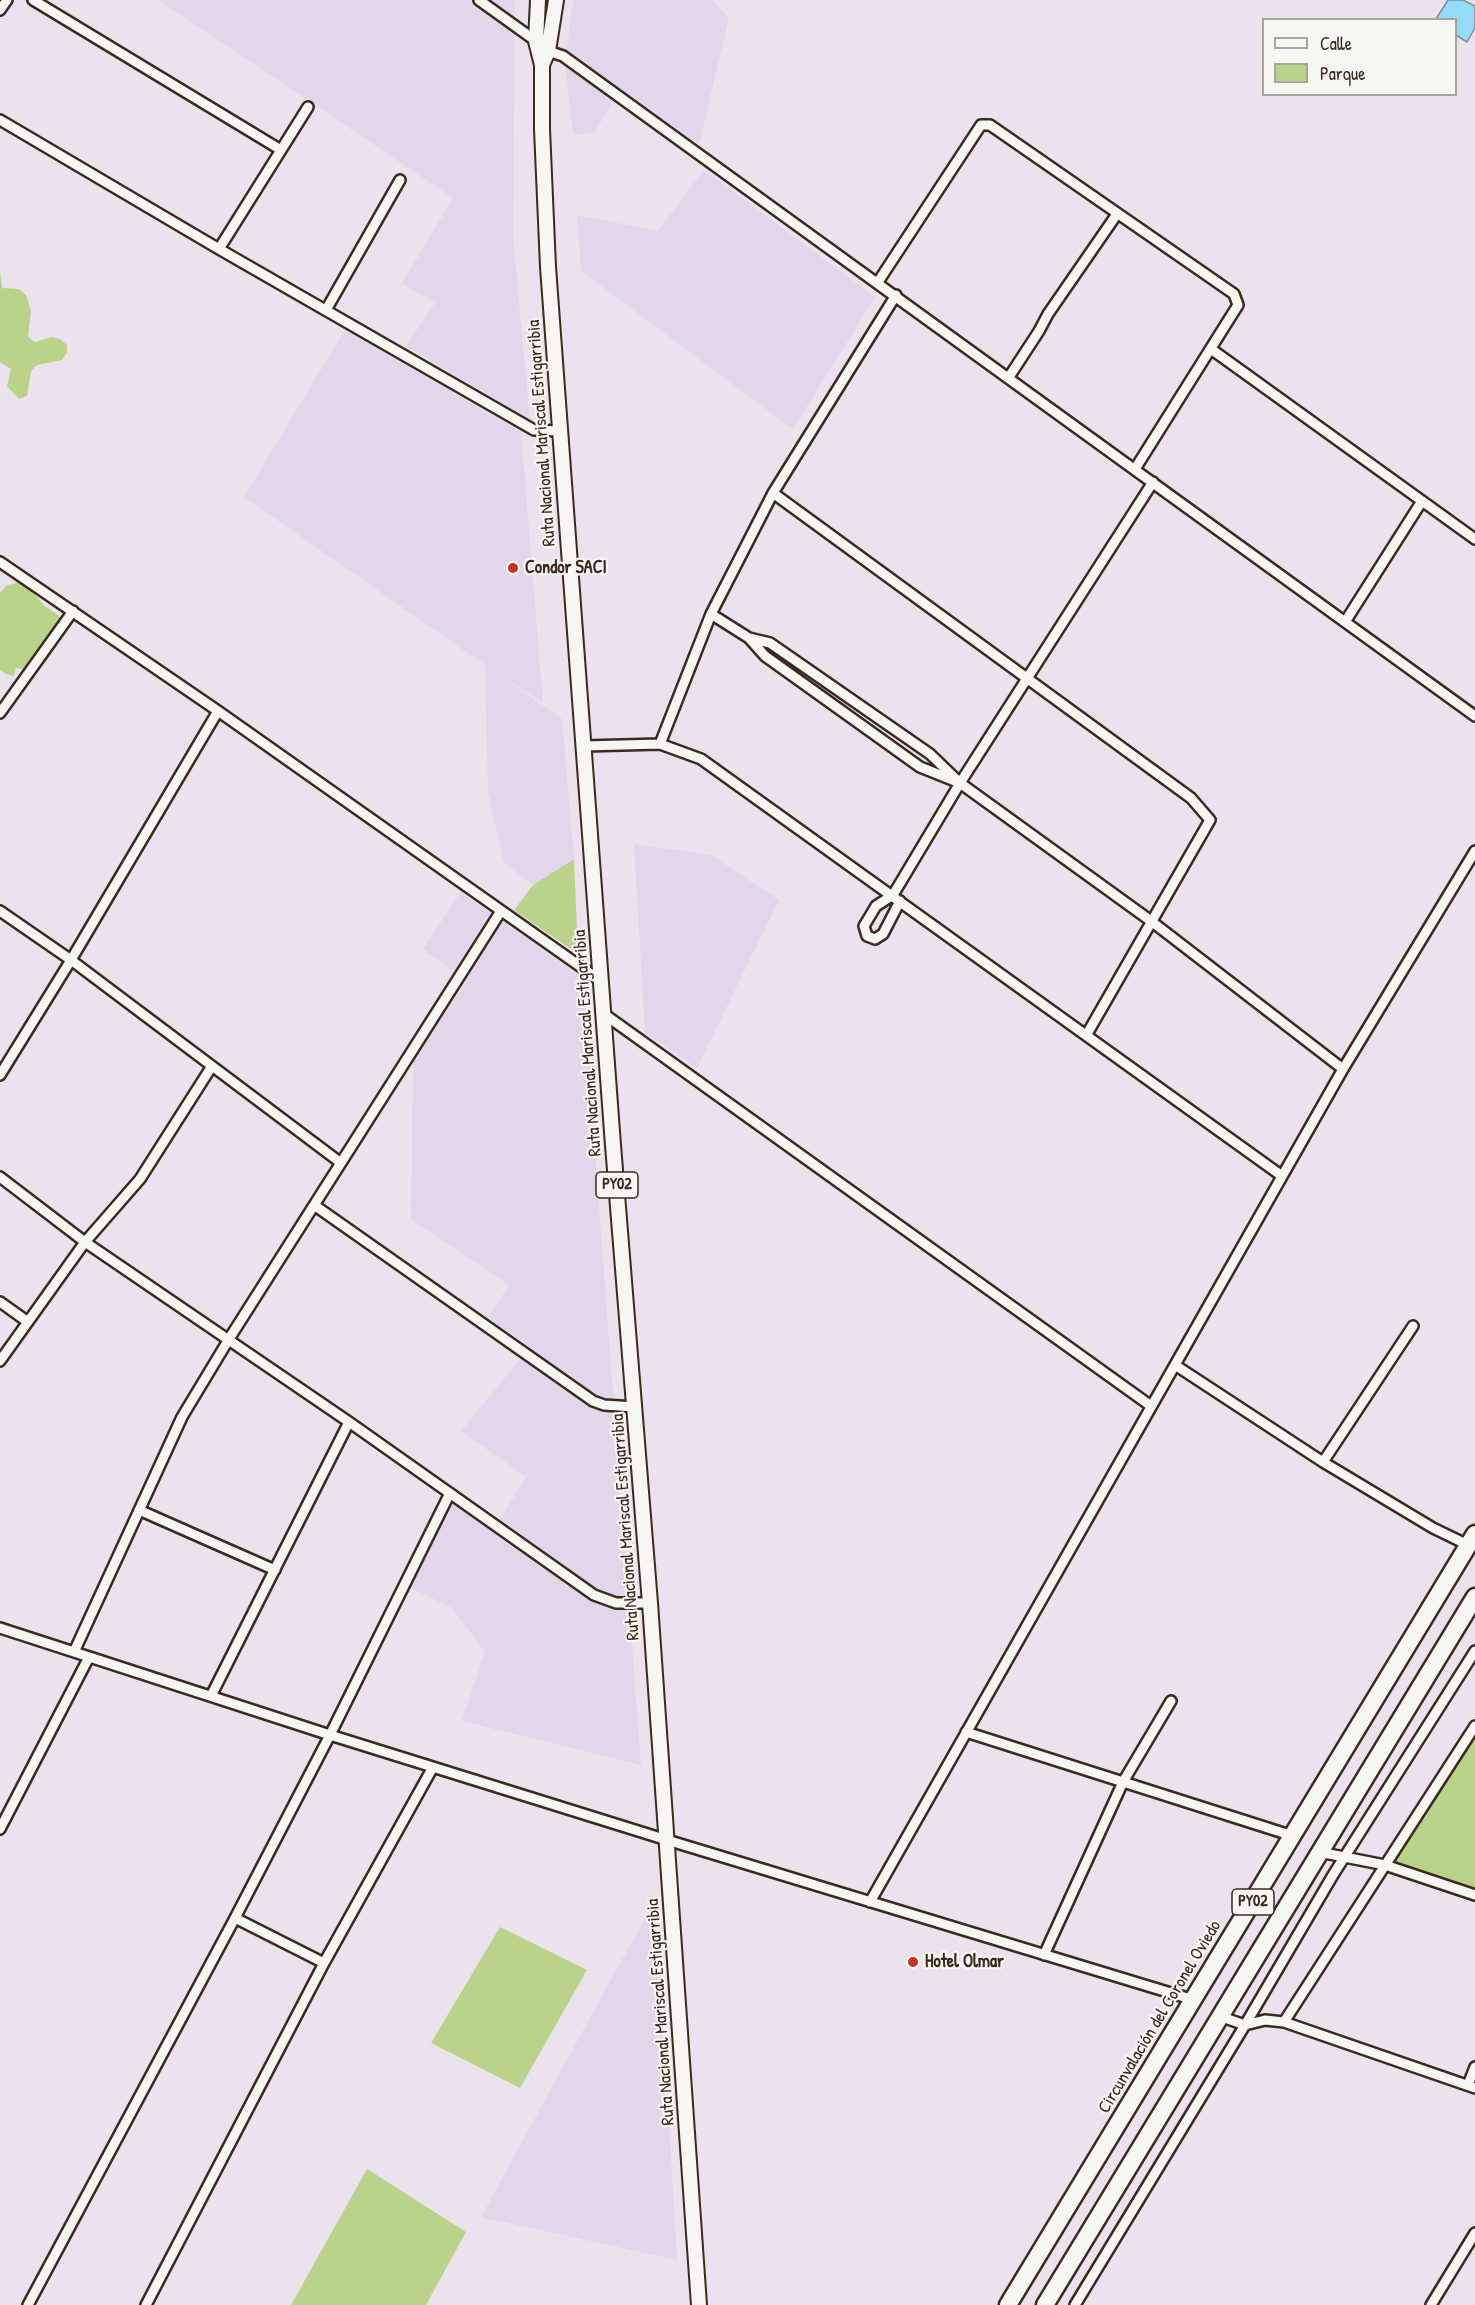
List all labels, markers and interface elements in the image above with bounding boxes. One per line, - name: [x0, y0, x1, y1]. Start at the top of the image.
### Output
- legend: [1262, 18, 1457, 96]
- text: Calle: [1320, 31, 1352, 56]
- text: Parque: [1320, 61, 1365, 86]
- street label: Ruta Nacional Mariscal Estigarribia: [523, 319, 561, 547]
- place label: Condor SACI: [525, 557, 607, 579]
- marker: Condor SACI: [506, 561, 520, 575]
- street label: Ruta Nacional Mariscal Estigarribia: [569, 929, 607, 1157]
- road number: PY02: [596, 1172, 638, 1198]
- street label: Ruta Nacional Mariscal Estigarribia: [607, 1413, 645, 1641]
- road number: PY02: [1232, 1889, 1274, 1915]
- street label: Ruta Nacional Mariscal Estigarribia: [642, 1898, 680, 2126]
- street label: Circunvalación del Coronel Oviedo: [1094, 1917, 1226, 2117]
- place label: Hotel Olmar: [925, 1951, 1004, 1973]
- marker: Hotel Olmar: [906, 1955, 920, 1969]

